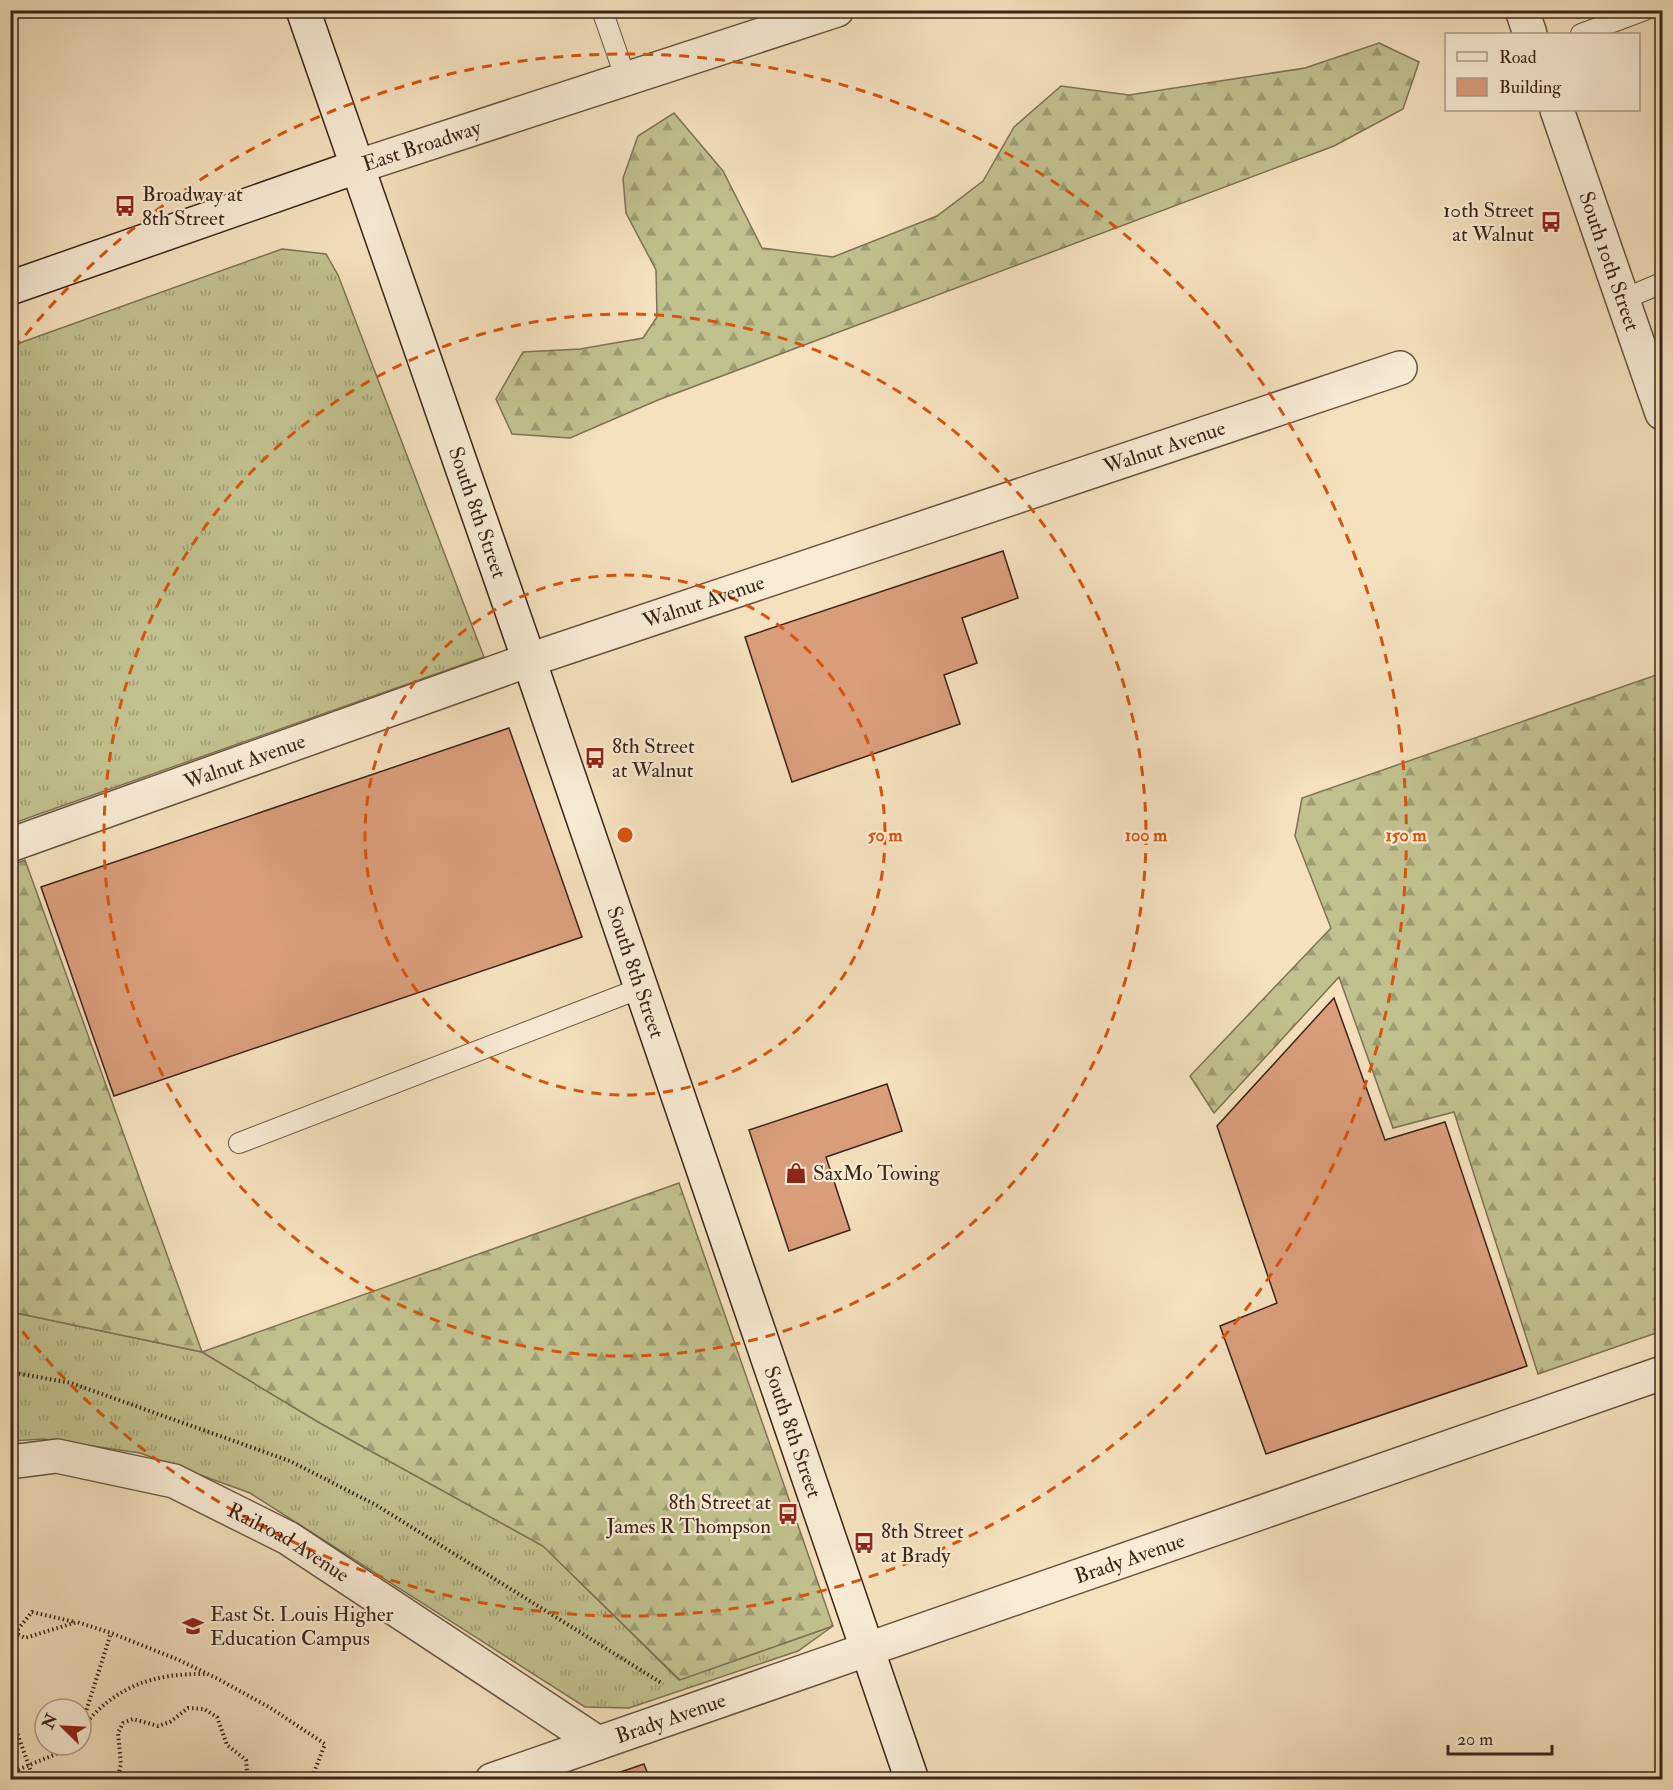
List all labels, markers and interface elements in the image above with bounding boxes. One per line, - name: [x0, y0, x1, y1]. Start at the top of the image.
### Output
- legend: [1445, 33, 1640, 111]
- text: Road: [1499, 46, 1537, 69]
- text: Building: [1499, 76, 1562, 99]
- street label: East Broadway: [359, 114, 485, 178]
- place label: Broadway at 8th Street: [142, 181, 243, 232]
- street label: South 10th Street: [1572, 188, 1646, 335]
- bus stop icon: Broadway at 8th Street: [113, 194, 137, 218]
- place label: 10th Street at Walnut: [1443, 197, 1534, 248]
- bus stop icon: 10th Street at Walnut: [1539, 210, 1563, 234]
- street label: Walnut Avenue: [1099, 414, 1229, 481]
- street label: South 8th Street: [442, 443, 513, 582]
- street label: Walnut Avenue: [638, 569, 768, 635]
- street label: Walnut Avenue: [179, 728, 309, 796]
- place label: 8th Street at Walnut: [612, 733, 695, 784]
- bus stop icon: 8th Street at Walnut: [583, 746, 607, 770]
- text: 50 m: [868, 824, 903, 847]
- text: 100 m: [1125, 824, 1168, 847]
- text: 150 m: [1385, 824, 1428, 847]
- centre of rings: [615, 825, 635, 845]
- street label: South 8th Street: [600, 903, 670, 1042]
- place label: SaxMo Towing: [813, 1160, 940, 1187]
- shop icon: SaxMo Towing: [784, 1161, 808, 1185]
- street label: South 8th Street: [757, 1363, 828, 1502]
- place label: 8th Street at James R Thompson: [606, 1489, 771, 1540]
- street label: Railroad Avenue: [223, 1497, 355, 1589]
- bus stop icon: 8th Street at James R Thompson: [776, 1502, 800, 1526]
- place label: 8th Street at Brady: [881, 1518, 964, 1569]
- street label: Brady Avenue: [1071, 1527, 1189, 1590]
- bus stop icon: 8th Street at Brady: [852, 1531, 876, 1555]
- place label: East St. Louis Higher Education Campus: [210, 1601, 394, 1652]
- school or university icon: East St. Louis Higher Education Campus: [181, 1614, 205, 1638]
- street label: Brady Avenue: [612, 1687, 730, 1750]
- north arrow: [33, 1697, 93, 1757]
- text: N: [38, 1710, 63, 1733]
- scale bar: [1448, 1718, 1552, 1756]
- text: 20 m: [1457, 1728, 1493, 1751]

